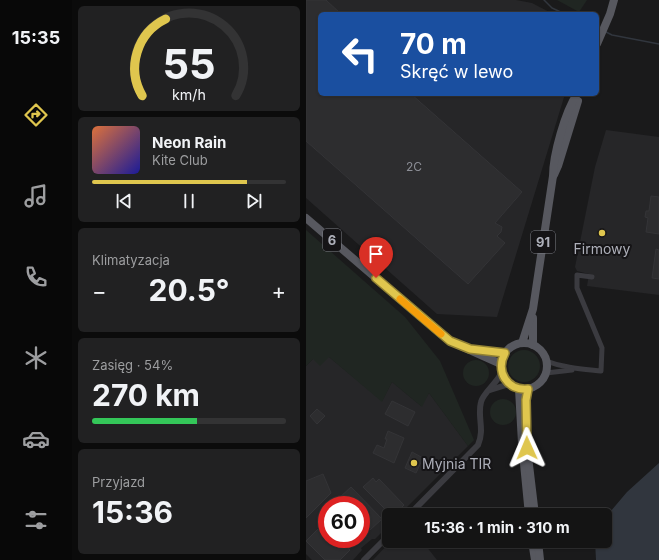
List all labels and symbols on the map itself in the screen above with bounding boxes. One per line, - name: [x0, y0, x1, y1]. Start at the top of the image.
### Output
- house number: 2C: [406, 159, 422, 174]
- marker: Firmowy: [597, 228, 607, 238]
- road number: 6: [323, 229, 341, 251]
- road number: 91: [531, 231, 555, 253]
- pin: [359, 237, 393, 278]
- place label: Firmowy: [574, 240, 631, 257]
- position arrow: [506, 427, 548, 469]
- place label: Myjnia TIR: [422, 455, 491, 472]
- marker: Myjnia TIR: [409, 458, 419, 468]
- speed limit sign: 60: [318, 496, 370, 548]

